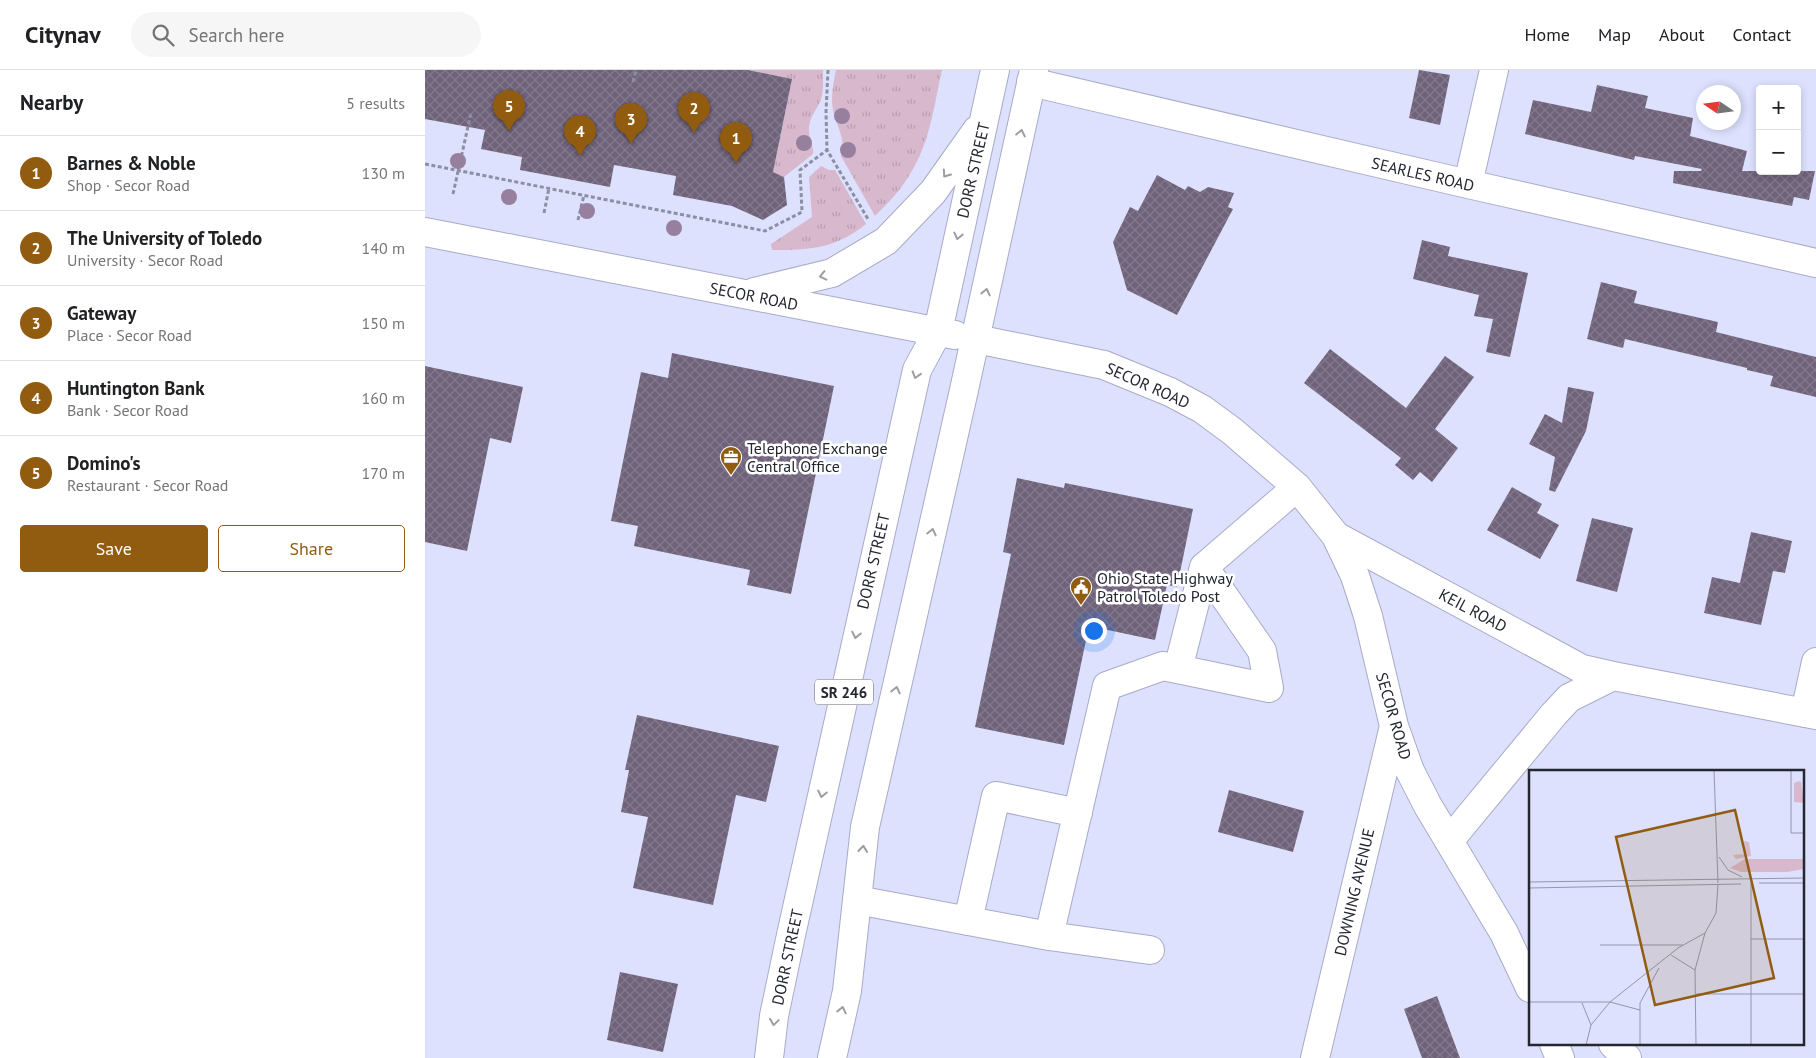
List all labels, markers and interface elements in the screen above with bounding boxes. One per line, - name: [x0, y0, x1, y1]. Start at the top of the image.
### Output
- search box: [131, 12, 481, 57]
- text: Citynav: [25, 19, 101, 50]
- icon: search: [149, 21, 177, 49]
- text: Search here: [189, 23, 284, 47]
- text: Home: [1524, 23, 1570, 46]
- text: Map: [1598, 23, 1631, 46]
- text: About: [1659, 23, 1705, 46]
- text: Contact: [1733, 23, 1791, 46]
- north arrow: [1696, 85, 1741, 130]
- map controls: [1756, 85, 1801, 175]
- button: +: [1756, 85, 1801, 130]
- text: Nearby: [20, 89, 83, 116]
- pin: 5: [493, 90, 525, 131]
- pin: 2: [678, 92, 710, 133]
- text: 5 results: [346, 93, 405, 113]
- pin: 3: [615, 103, 647, 144]
- pin: 4: [564, 115, 596, 156]
- street label: DORR STREET: [952, 120, 994, 220]
- pin: 1: [720, 122, 752, 163]
- one-way arrow: [1015, 128, 1025, 137]
- button: −: [1756, 130, 1801, 175]
- text: Barnes & Noble: [67, 151, 196, 175]
- street label: SEARLES ROAD: [1370, 152, 1476, 196]
- text: 1: [31, 163, 41, 183]
- text: 130 m: [362, 163, 405, 183]
- one-way arrow: [943, 168, 952, 178]
- text: Shop · Secor Road: [67, 175, 190, 195]
- text: The University of Toledo: [67, 226, 262, 250]
- one-way arrow: [954, 232, 964, 241]
- text: 2: [31, 238, 41, 258]
- text: 140 m: [362, 238, 405, 258]
- text: University · Secor Road: [67, 250, 223, 270]
- one-way arrow: [819, 270, 827, 280]
- street label: SECOR ROAD: [708, 278, 800, 314]
- one-way arrow: [980, 287, 991, 296]
- text: Gateway: [67, 301, 136, 325]
- text: 3: [31, 313, 41, 333]
- text: 150 m: [362, 313, 405, 333]
- text: Place · Secor Road: [67, 325, 192, 345]
- street label: SECOR ROAD: [1103, 358, 1193, 412]
- one-way arrow: [912, 370, 922, 378]
- text: Huntington Bank: [67, 376, 204, 400]
- text: 4: [31, 388, 41, 408]
- text: 160 m: [362, 388, 405, 408]
- text: Bank · Secor Road: [67, 400, 189, 420]
- place label: Telephone Exchange Central Office: [747, 438, 888, 476]
- office icon: Telephone Exchange Central Office: [719, 445, 743, 476]
- text: Domino's: [67, 451, 141, 475]
- text: 5: [31, 463, 41, 483]
- text: 170 m: [362, 463, 405, 483]
- text: Restaurant · Secor Road: [67, 475, 228, 495]
- street label: DORR STREET: [852, 511, 894, 611]
- button: Save: [20, 525, 208, 572]
- button: Share: [218, 525, 405, 572]
- one-way arrow: [926, 527, 937, 536]
- place label: Ohio State Highway Patrol Toledo Post: [1097, 568, 1233, 606]
- public building icon: Ohio State Highway Patrol Toledo Post: [1069, 575, 1093, 606]
- street label: KEIL ROAD: [1436, 584, 1510, 636]
- your location: [1081, 618, 1107, 644]
- one-way arrow: [852, 631, 862, 640]
- street label: SECOR ROAD: [1372, 670, 1416, 762]
- road number: SR 246: [815, 680, 873, 704]
- one-way arrow: [890, 686, 901, 695]
- inset map: [1529, 770, 1803, 1046]
- one-way arrow: [817, 790, 828, 799]
- street label: DOWNING AVENUE: [1330, 826, 1378, 958]
- one-way arrow: [857, 845, 868, 853]
- street label: DORR STREET: [767, 907, 807, 1007]
- one-way arrow: [836, 1006, 847, 1015]
- one-way arrow: [769, 1018, 780, 1026]

